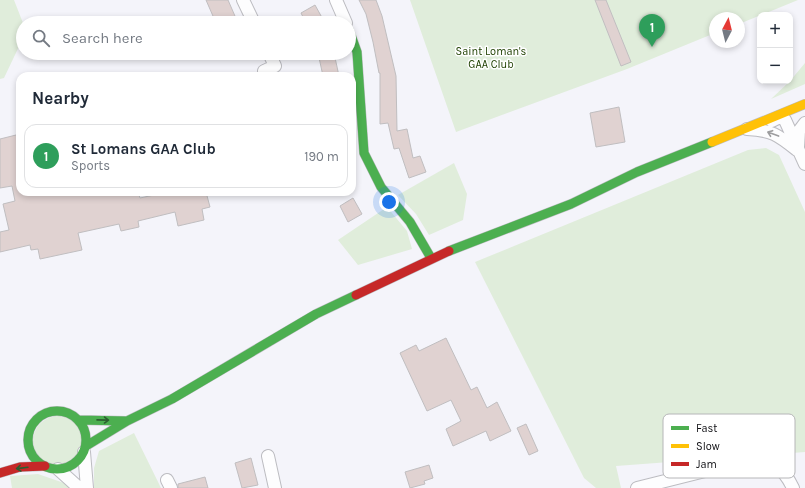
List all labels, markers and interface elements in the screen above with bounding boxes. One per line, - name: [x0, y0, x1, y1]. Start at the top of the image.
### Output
- north arrow: [709, 12, 745, 48]
- map controls: [757, 12, 793, 84]
- button: +: [757, 12, 793, 48]
- pin: 1: [639, 14, 665, 47]
- search box: [16, 16, 356, 60]
- icon: search: [30, 27, 52, 49]
- text: Search here: [62, 29, 143, 47]
- park label: Saint Loman's GAA Club: [456, 45, 527, 71]
- button: −: [757, 48, 793, 84]
- text: Nearby: [32, 88, 89, 108]
- one-way arrow: [767, 130, 780, 137]
- text: St Lomans GAA Club: [71, 140, 216, 158]
- text: 1: [44, 149, 48, 164]
- text: 190 m: [304, 149, 339, 164]
- text: Sports: [71, 158, 110, 173]
- your location: [379, 192, 399, 212]
- legend: [663, 414, 795, 478]
- one-way arrow: [96, 416, 109, 424]
- text: Fast: [696, 422, 717, 435]
- text: Slow: [696, 440, 720, 453]
- text: Jam: [696, 458, 717, 471]
- one-way arrow: [16, 464, 29, 472]

